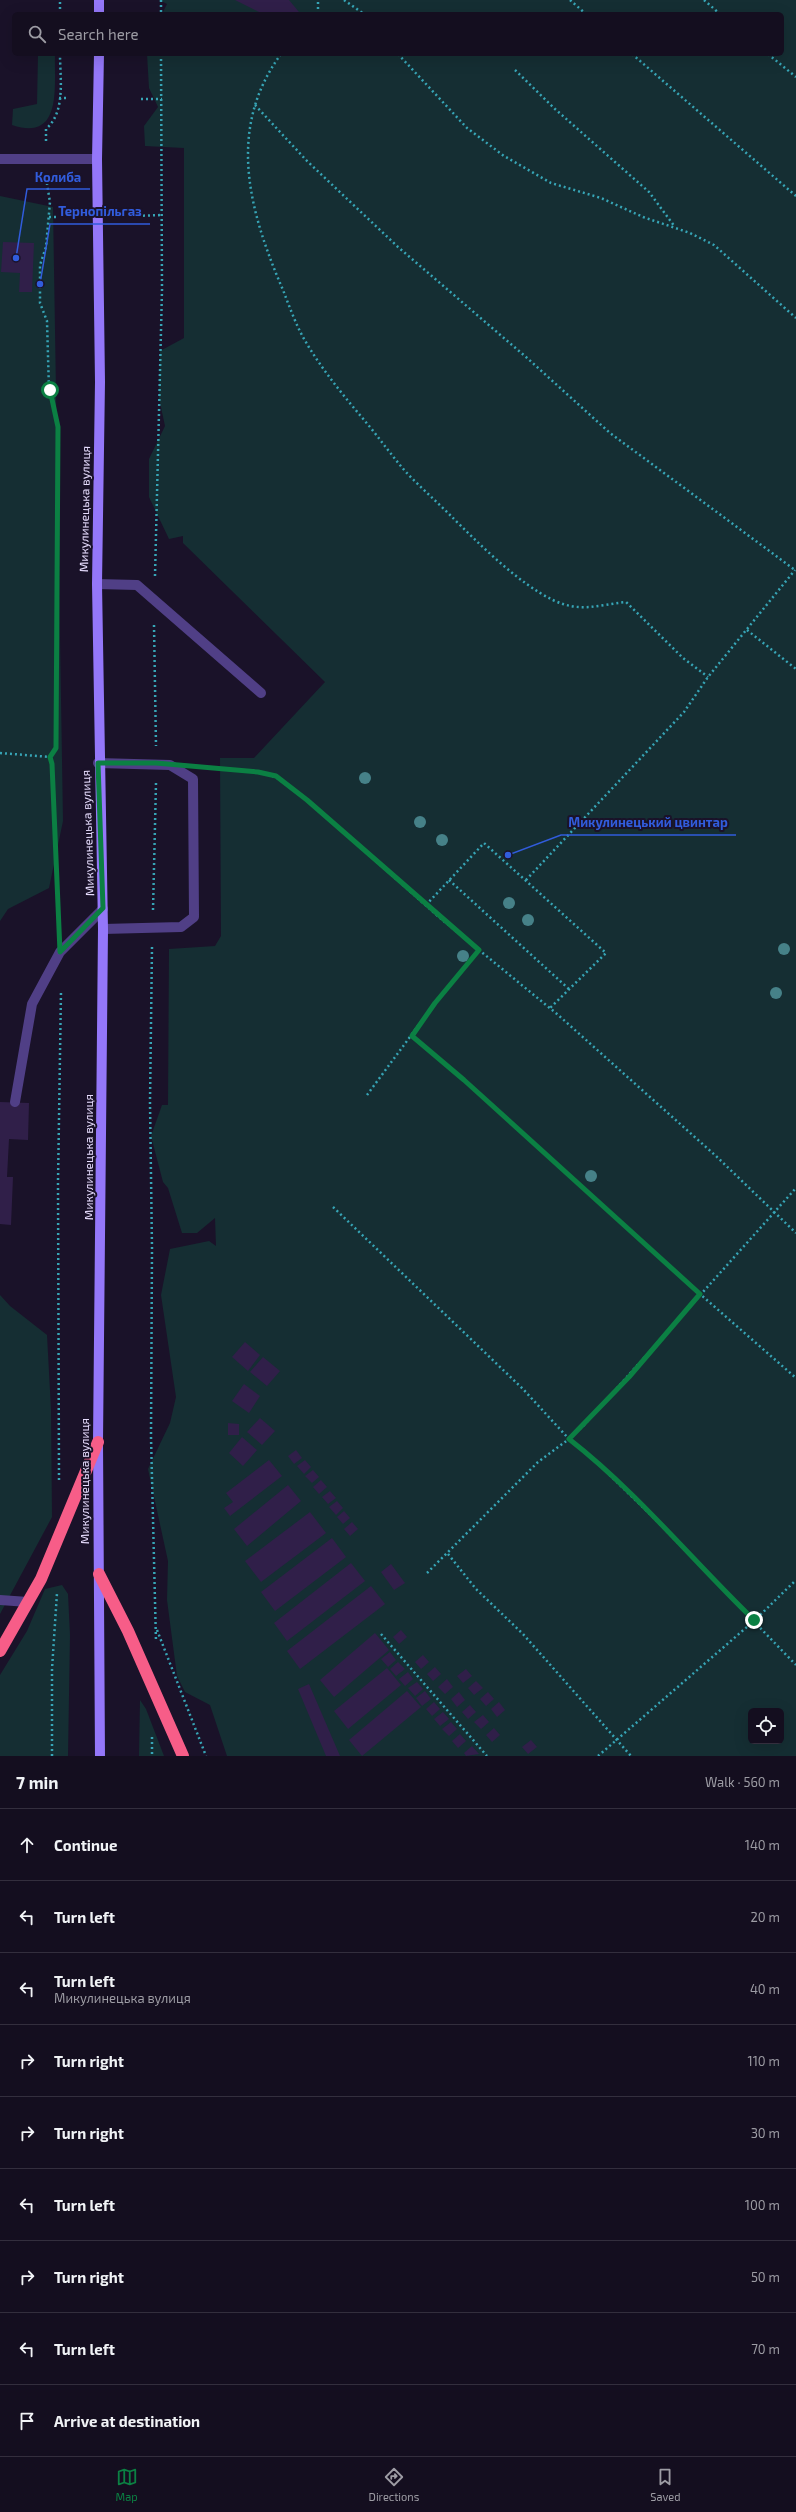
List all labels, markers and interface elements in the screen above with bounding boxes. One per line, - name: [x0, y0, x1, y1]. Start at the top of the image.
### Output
- search box: [12, 12, 784, 56]
- icon: search: [26, 23, 48, 45]
- text: Search here: [58, 25, 139, 43]
- callout: Колиба: [27, 164, 90, 189]
- text: Колиба: [35, 169, 81, 185]
- callout: Тернопільгаз: [50, 199, 150, 224]
- text: Тернопільгаз: [58, 203, 142, 219]
- route start: [41, 381, 59, 399]
- street label: Микулинецька вулиця: [76, 446, 93, 572]
- street label: Микулинецька вулиця: [78, 770, 97, 896]
- callout: Микулинецький цвинтар: [561, 810, 736, 835]
- text: Микулинецький цвинтар: [568, 814, 728, 830]
- street label: Микулинецька вулиця: [81, 1094, 96, 1220]
- street label: Микулинецька вулиця: [77, 1418, 92, 1544]
- route end: [745, 1611, 763, 1629]
- map controls: [748, 1708, 784, 1744]
- button: locate: [748, 1708, 784, 1744]
- text: 7 min: [16, 1772, 59, 1792]
- text: Walk · 560 m: [705, 1774, 780, 1790]
- icon: ahead: [16, 1834, 38, 1856]
- text: Continue: [54, 1836, 117, 1854]
- text: 140 m: [745, 1837, 780, 1853]
- icon: left: [16, 1906, 38, 1928]
- text: Turn left: [54, 1908, 115, 1926]
- text: 20 m: [751, 1909, 780, 1925]
- text: Turn left: [54, 1972, 115, 1990]
- icon: left: [16, 1978, 38, 2000]
- text: 40 m: [750, 1981, 780, 1997]
- text: Микулинецька вулиця: [54, 1990, 191, 2006]
- icon: right: [16, 2050, 38, 2072]
- text: Turn right: [54, 2052, 124, 2070]
- text: 110 m: [748, 2053, 780, 2069]
- icon: right: [16, 2122, 38, 2144]
- text: Turn right: [54, 2124, 124, 2142]
- text: 30 m: [751, 2125, 780, 2141]
- icon: left: [16, 2194, 38, 2216]
- text: Turn left: [54, 2196, 115, 2214]
- text: 100 m: [745, 2197, 780, 2213]
- icon: right: [16, 2266, 38, 2288]
- text: Turn right: [54, 2268, 124, 2286]
- text: 50 m: [751, 2269, 780, 2285]
- icon: left: [16, 2338, 38, 2360]
- text: Turn left: [54, 2340, 115, 2358]
- text: 70 m: [751, 2341, 780, 2357]
- icon: arrive: [16, 2410, 38, 2432]
- text: Arrive at destination: [54, 2412, 200, 2430]
- tab: Map: [116, 2466, 138, 2503]
- tab: Directions: [369, 2466, 419, 2503]
- tab: Saved: [650, 2466, 681, 2503]

